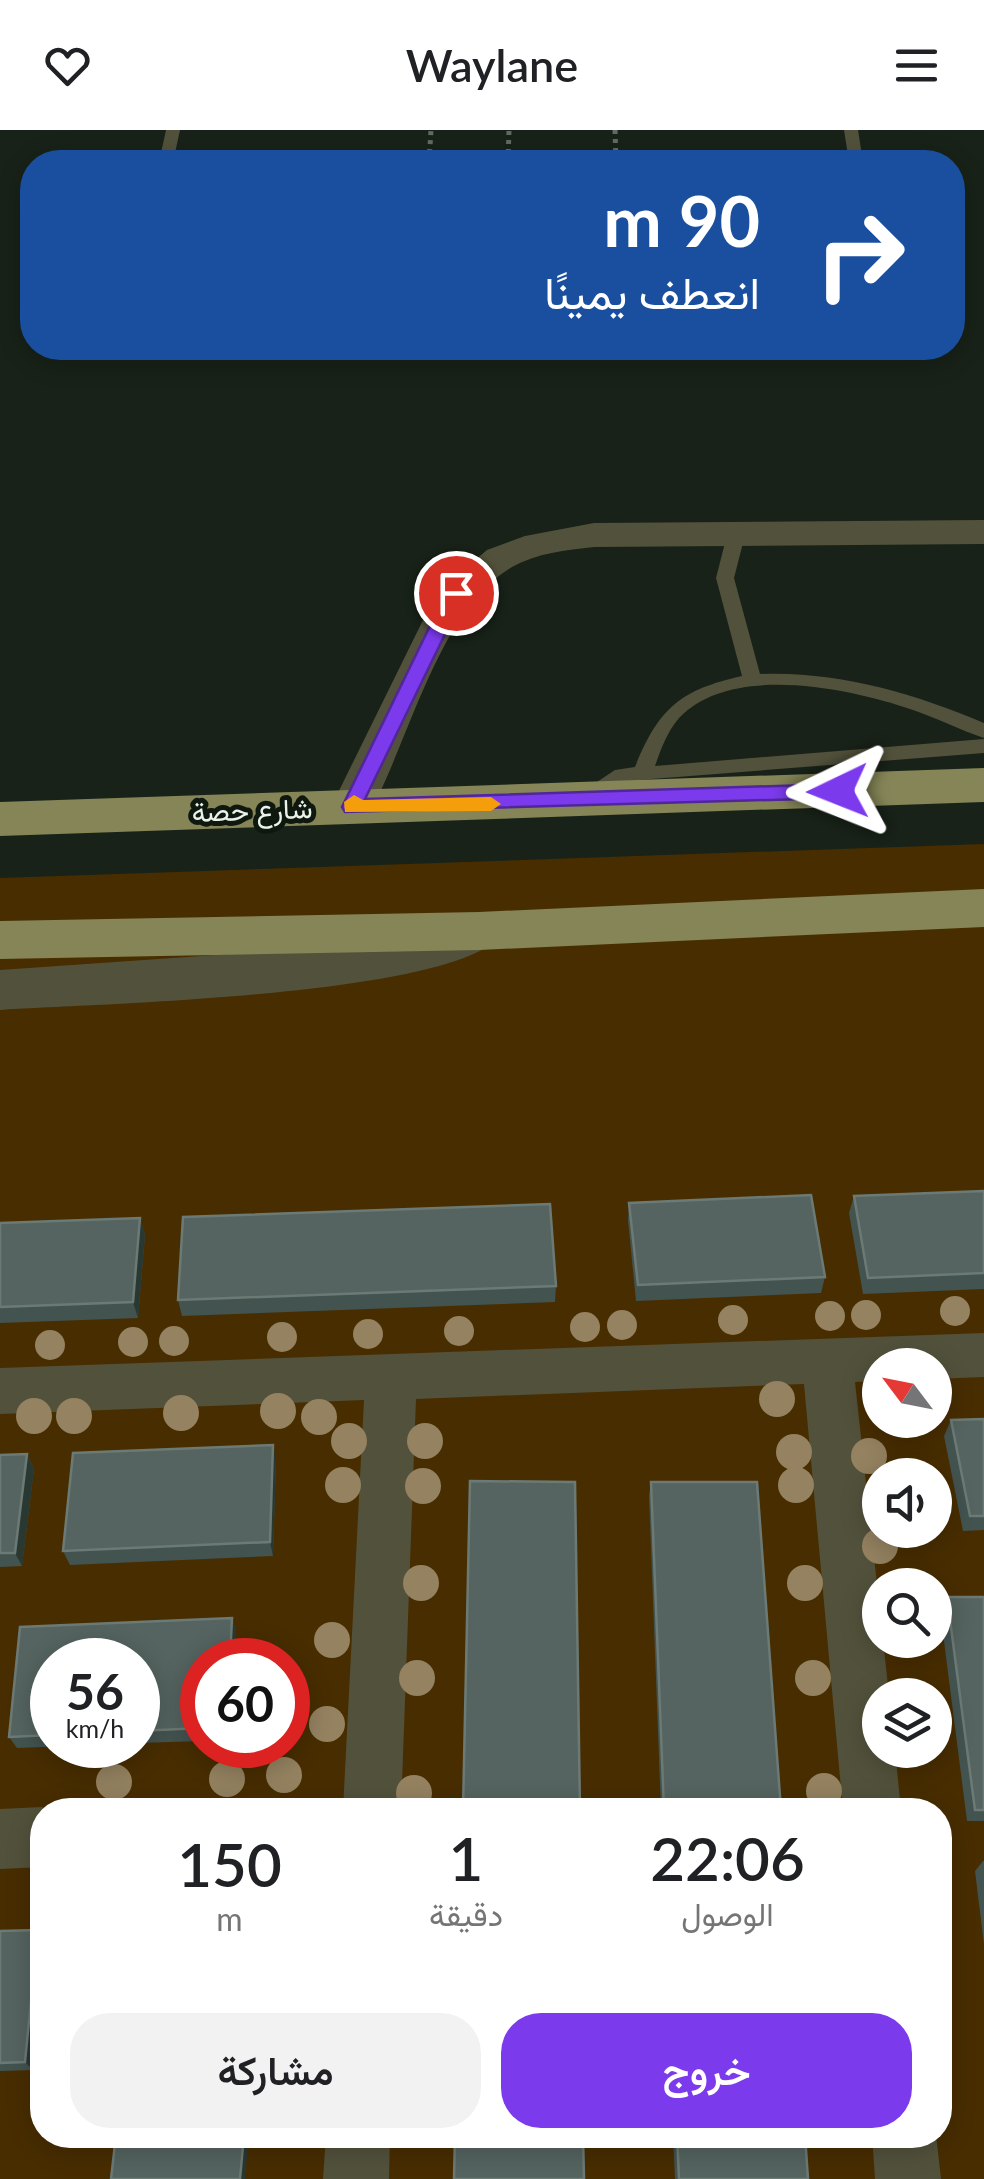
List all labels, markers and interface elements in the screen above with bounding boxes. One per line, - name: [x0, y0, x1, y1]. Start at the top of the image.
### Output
- icon: heart: [40, 38, 95, 93]
- text: Waylane: [406, 38, 578, 92]
- icon: menu: [889, 38, 944, 93]
- text: 90 m: [603, 178, 760, 262]
- icon: right: [795, 190, 925, 320]
- text: انعطف يمينًا: [544, 265, 760, 319]
- pin: [414, 551, 499, 636]
- icon: arrive: [429, 566, 484, 621]
- position arrow: [786, 739, 890, 843]
- street label: شارع حصة: [191, 790, 313, 831]
- north arrow: [862, 1348, 952, 1438]
- map controls: [862, 1348, 952, 1768]
- button: sound: [862, 1458, 952, 1548]
- button: search: [862, 1568, 952, 1658]
- speed limit sign: 60: [180, 1638, 310, 1768]
- text: 56: [66, 1661, 124, 1721]
- button: layers: [862, 1678, 952, 1768]
- text: km/h: [66, 1713, 124, 1743]
- text: 1: [449, 1822, 483, 1894]
- text: 22:06: [650, 1822, 805, 1894]
- text: 150: [177, 1828, 282, 1900]
- text: دقيقة: [429, 1894, 503, 1933]
- text: الوصول: [681, 1894, 774, 1933]
- text: m: [216, 1899, 243, 1938]
- button: مشاركة: [70, 2013, 481, 2128]
- button: خروج: [501, 2013, 912, 2128]

